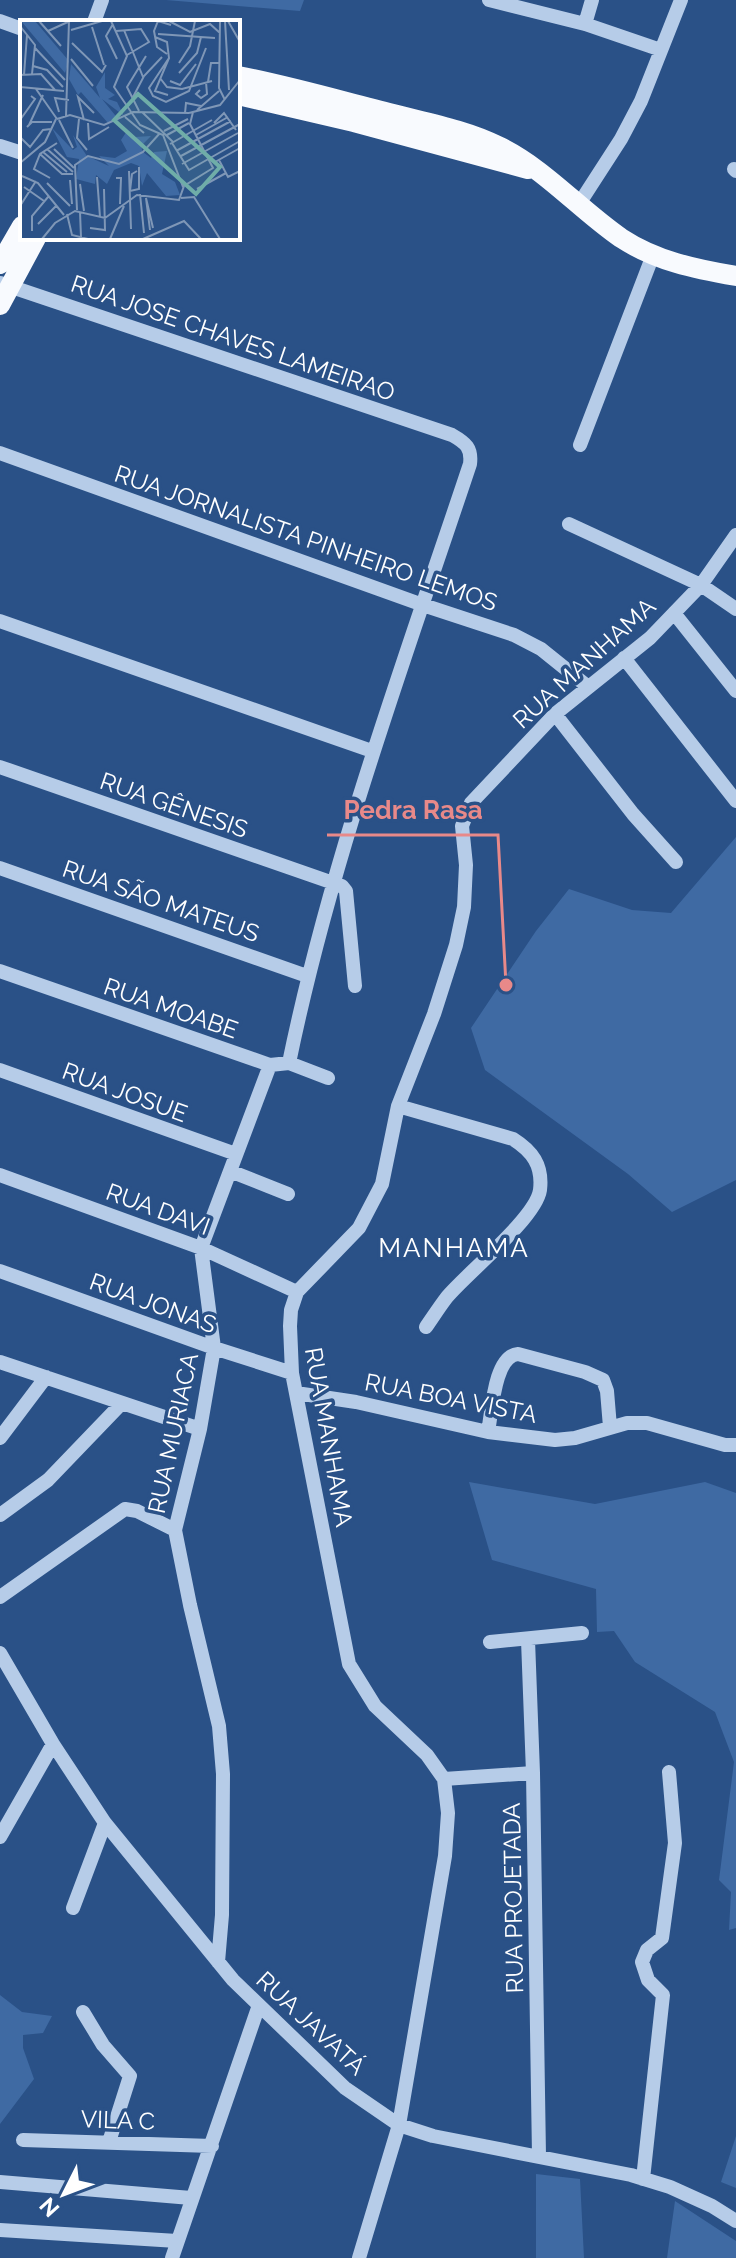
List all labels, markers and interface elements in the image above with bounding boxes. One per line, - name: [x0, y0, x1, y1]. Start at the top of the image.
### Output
- inset map: [20, 20, 240, 240]
- street label: RUA JOSE CHAVES LAMEIRAO: [67, 269, 399, 407]
- street label: RUA JORNALISTA PINHEIRO LEMOS: [111, 459, 501, 617]
- street label: RUA MANHAMA: [507, 591, 661, 735]
- street label: RUA GÊNESIS: [96, 766, 252, 844]
- callout: Pedra Rasa: [327, 785, 498, 835]
- text: Pedra Rasa: [343, 795, 483, 825]
- street label: RUA SÃO MATEUS: [59, 854, 263, 948]
- street label: RUA MOABE: [100, 972, 242, 1044]
- street label: RUA JOSUE: [59, 1056, 191, 1128]
- street label: RUA DAVI: [102, 1177, 214, 1241]
- district label: MANHAMA: [378, 1233, 530, 1263]
- street label: RUA JONAS: [86, 1267, 220, 1339]
- street label: RUA MANHAMA: [299, 1345, 359, 1529]
- street label: RUA MURIACA: [142, 1350, 204, 1516]
- street label: RUA BOA VISTA: [362, 1367, 540, 1429]
- street label: RUA PROJETADA: [497, 1802, 529, 1994]
- street label: RUA JAVATÁ: [250, 1965, 372, 2081]
- street label: VILA C: [80, 2104, 156, 2136]
- north arrow: [24, 2154, 104, 2234]
- text: N: [34, 2192, 64, 2222]

